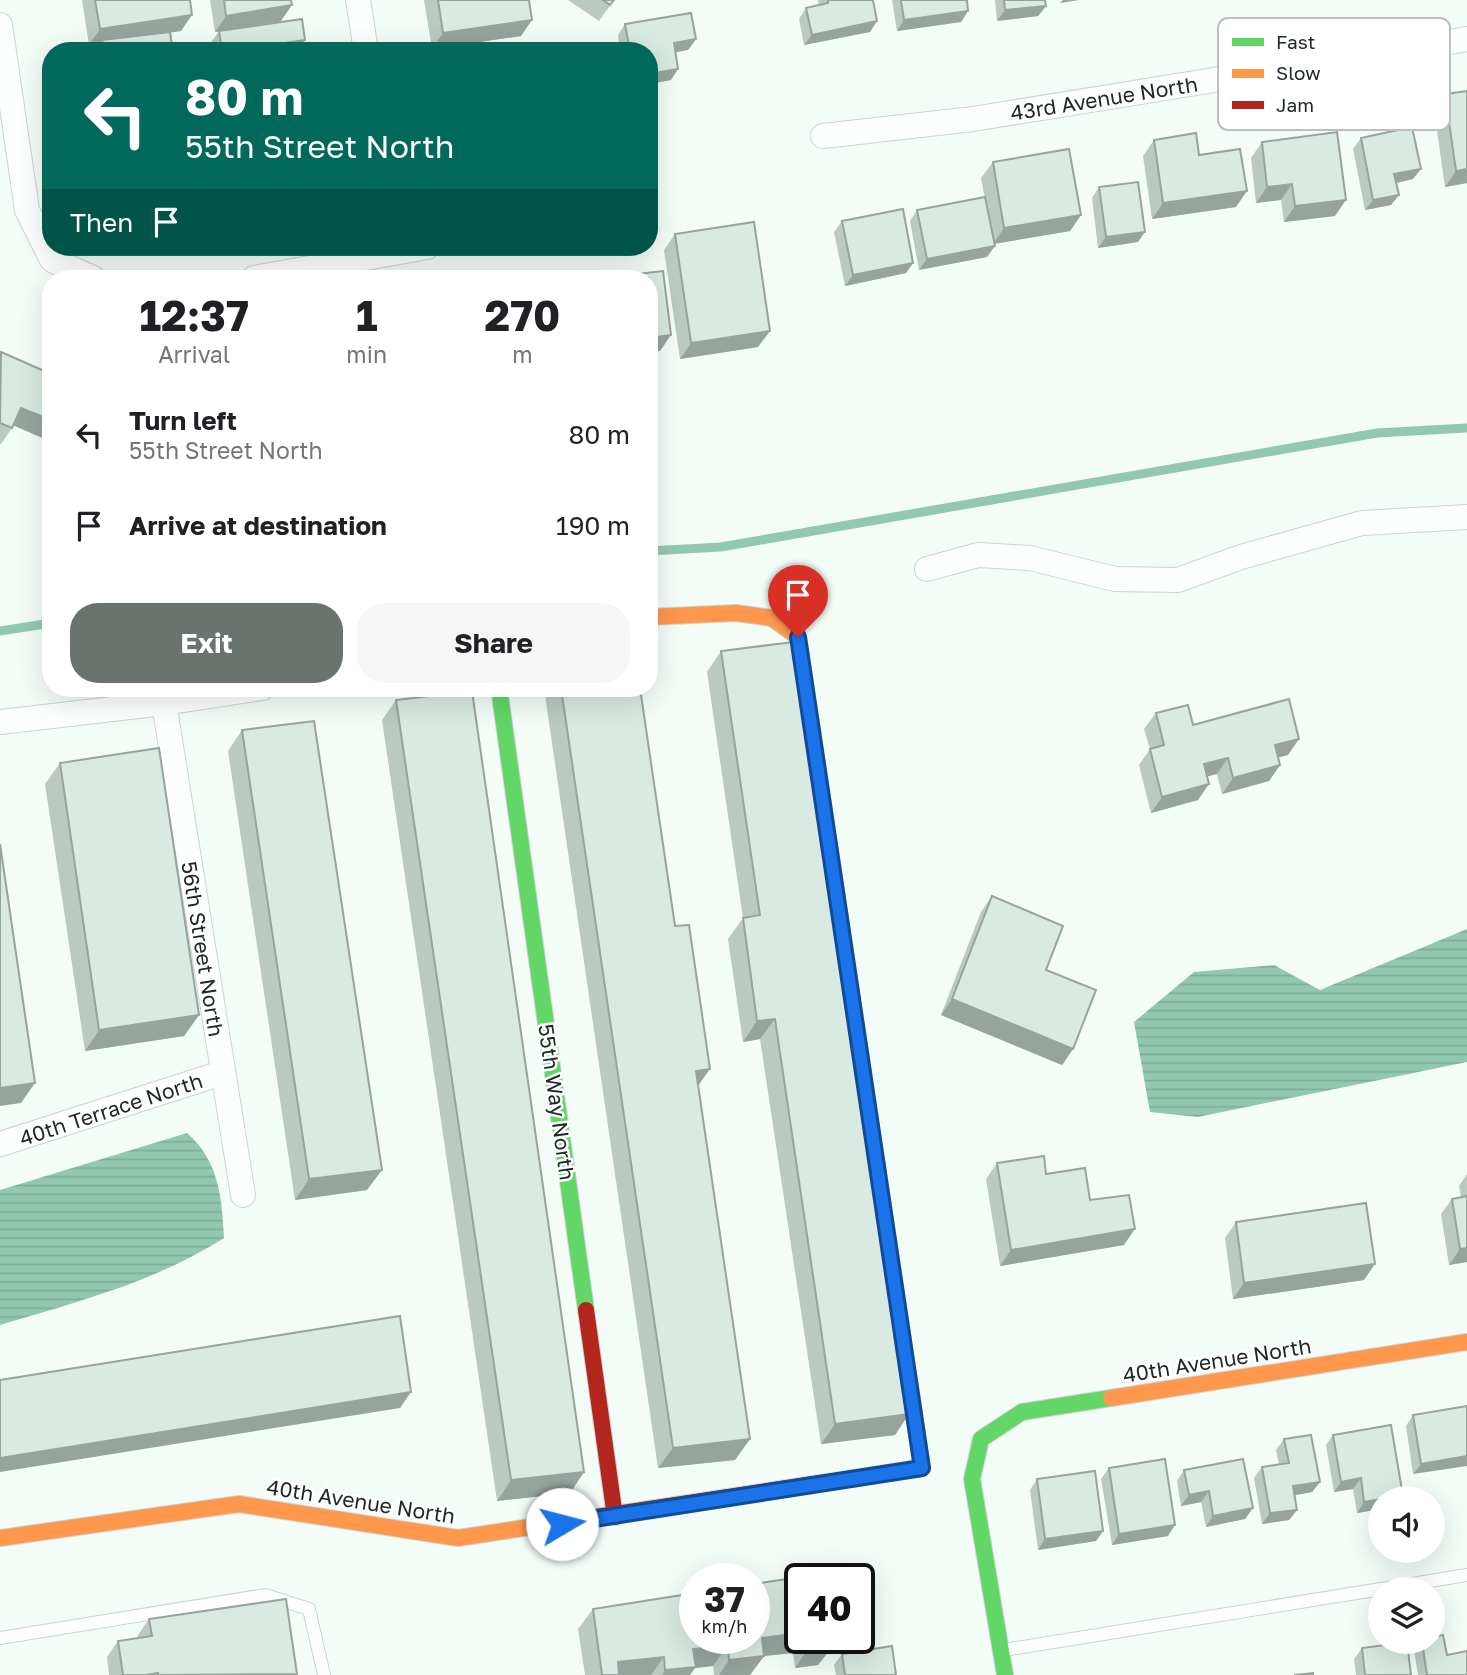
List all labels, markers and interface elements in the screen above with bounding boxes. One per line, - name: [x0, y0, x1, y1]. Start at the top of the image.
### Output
- legend: [1218, 18, 1450, 130]
- text: Fast: [1276, 30, 1315, 53]
- text: Slow: [1276, 61, 1321, 84]
- text: 80 m: [185, 67, 303, 126]
- icon: left: [70, 70, 161, 161]
- street label: 43rd Avenue North: [1009, 70, 1199, 126]
- text: Jam: [1276, 93, 1314, 116]
- text: 55th Street North: [185, 127, 454, 165]
- icon: arrive: [147, 203, 185, 241]
- text: Then: [70, 207, 133, 238]
- text: 12:37: [140, 290, 249, 340]
- text: 1: [356, 290, 378, 340]
- text: 270: [485, 290, 560, 340]
- text: Arrival: [158, 340, 230, 368]
- text: min: [346, 340, 387, 368]
- text: m: [512, 340, 533, 368]
- text: Turn left: [129, 405, 237, 436]
- icon: left: [70, 416, 108, 454]
- text: 80 m: [569, 419, 630, 450]
- text: 55th Street North: [129, 436, 323, 464]
- icon: arrive: [70, 507, 108, 545]
- text: Arrive at destination: [129, 510, 387, 541]
- text: 190 m: [556, 510, 630, 541]
- pin: [768, 565, 828, 637]
- icon: arrive: [779, 576, 817, 614]
- button: Exit: [70, 603, 343, 683]
- button: Share: [357, 603, 630, 683]
- street label: 56th Street North: [176, 859, 230, 1039]
- street label: 55th Way North: [533, 1022, 581, 1182]
- street label: 40th Terrace North: [16, 1067, 206, 1151]
- street label: 40th Avenue North: [1121, 1332, 1313, 1388]
- street label: 40th Avenue North: [265, 1473, 457, 1529]
- map controls: [1368, 1486, 1445, 1654]
- button: sound: [1368, 1486, 1445, 1563]
- position arrow: [525, 1487, 599, 1561]
- speed limit sign: 40: [784, 1563, 875, 1654]
- button: layers: [1368, 1577, 1445, 1654]
- text: 37: [704, 1578, 745, 1620]
- text: km/h: [702, 1615, 747, 1637]

